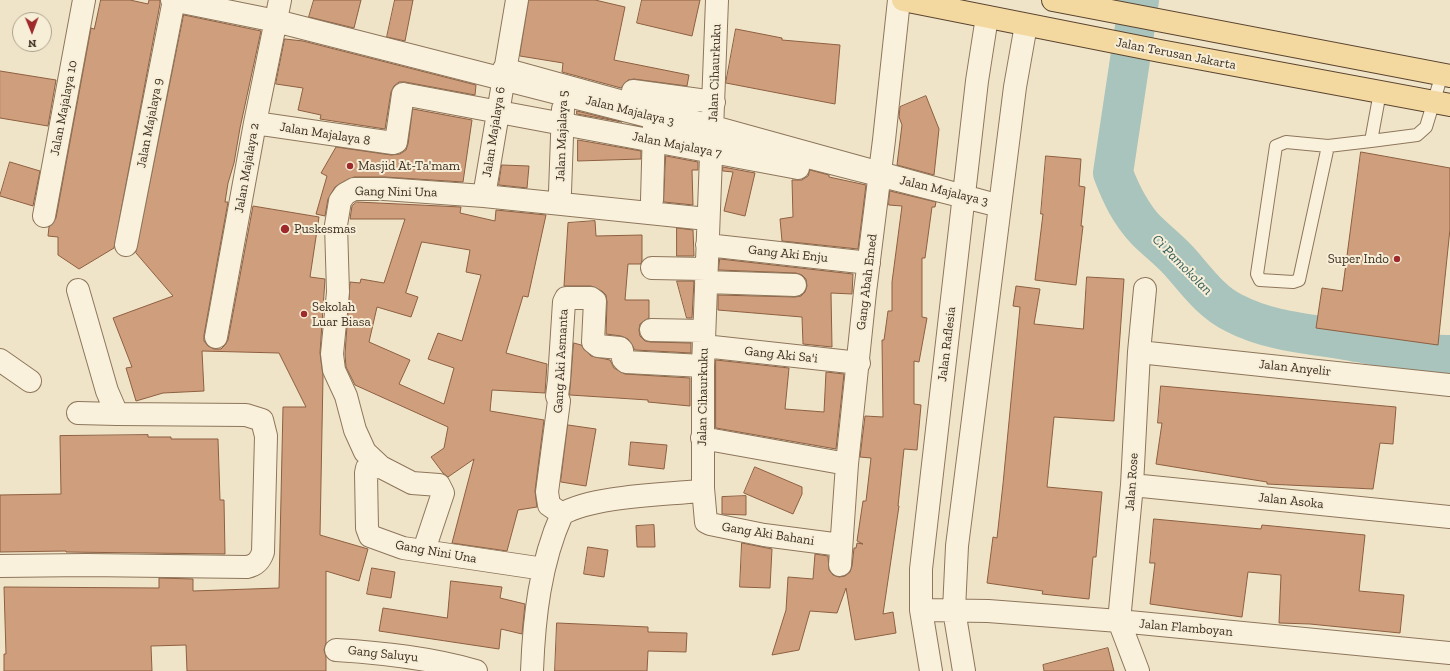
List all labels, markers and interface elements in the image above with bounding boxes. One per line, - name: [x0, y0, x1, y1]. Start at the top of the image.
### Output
- north arrow: [12, 12, 52, 52]
- street label: Jalan Cihaurkuku: [705, 24, 725, 122]
- street label: Jalan Terusan Jakarta: [1115, 35, 1237, 73]
- text: N: [28, 37, 37, 50]
- street label: Jalan Majalaya 10: [47, 59, 81, 157]
- street label: Jalan Majalaya 9: [134, 77, 166, 169]
- street label: Jalan Majalaya 6: [479, 86, 509, 178]
- street label: Jalan Majalaya 5: [553, 90, 571, 182]
- street label: Jalan Majalaya 3: [584, 92, 676, 130]
- street label: Jalan Majalaya 8: [279, 119, 371, 149]
- street label: Jalan Majalaya 2: [231, 122, 263, 214]
- street label: Jalan Majalaya 7: [631, 129, 723, 161]
- place label: Masjid At-Ta'mam: [358, 158, 460, 174]
- marker: Masjid At-Ta'mam: [345, 161, 355, 171]
- street label: Jalan Majalaya 3: [898, 172, 990, 210]
- street label: Gang Nini Una: [355, 183, 437, 201]
- place label: Puskesmas: [294, 221, 356, 237]
- marker: Puskesmas: [279, 223, 291, 235]
- water label: Ci Pamokolan: [1148, 231, 1216, 299]
- street label: Gang Abah Emed: [853, 233, 881, 331]
- street label: Gang Aki Enju: [747, 242, 829, 266]
- place label: Super Indo: [1328, 251, 1389, 267]
- marker: Super Indo: [1392, 254, 1402, 264]
- place label: Sekolah Luar Biasa: [312, 299, 371, 330]
- street label: Jalan Raflesia: [935, 306, 959, 382]
- street label: Gang Aki Asmanta: [550, 308, 572, 414]
- marker: Sekolah Luar Biasa: [299, 309, 309, 319]
- street label: Gang Aki Sa'i: [744, 343, 818, 367]
- street label: Jalan Cihaurkuku: [694, 348, 712, 446]
- street label: Jalan Anyelir: [1258, 356, 1332, 380]
- street label: Jalan Rose: [1122, 452, 1142, 512]
- street label: Jalan Asoka: [1257, 490, 1325, 512]
- street label: Gang Aki Bahani: [721, 519, 815, 549]
- street label: Gang Nini Una: [394, 537, 478, 567]
- street label: Jalan Flamboyan: [1139, 616, 1233, 640]
- street label: Gang Saluyu: [347, 643, 419, 665]

